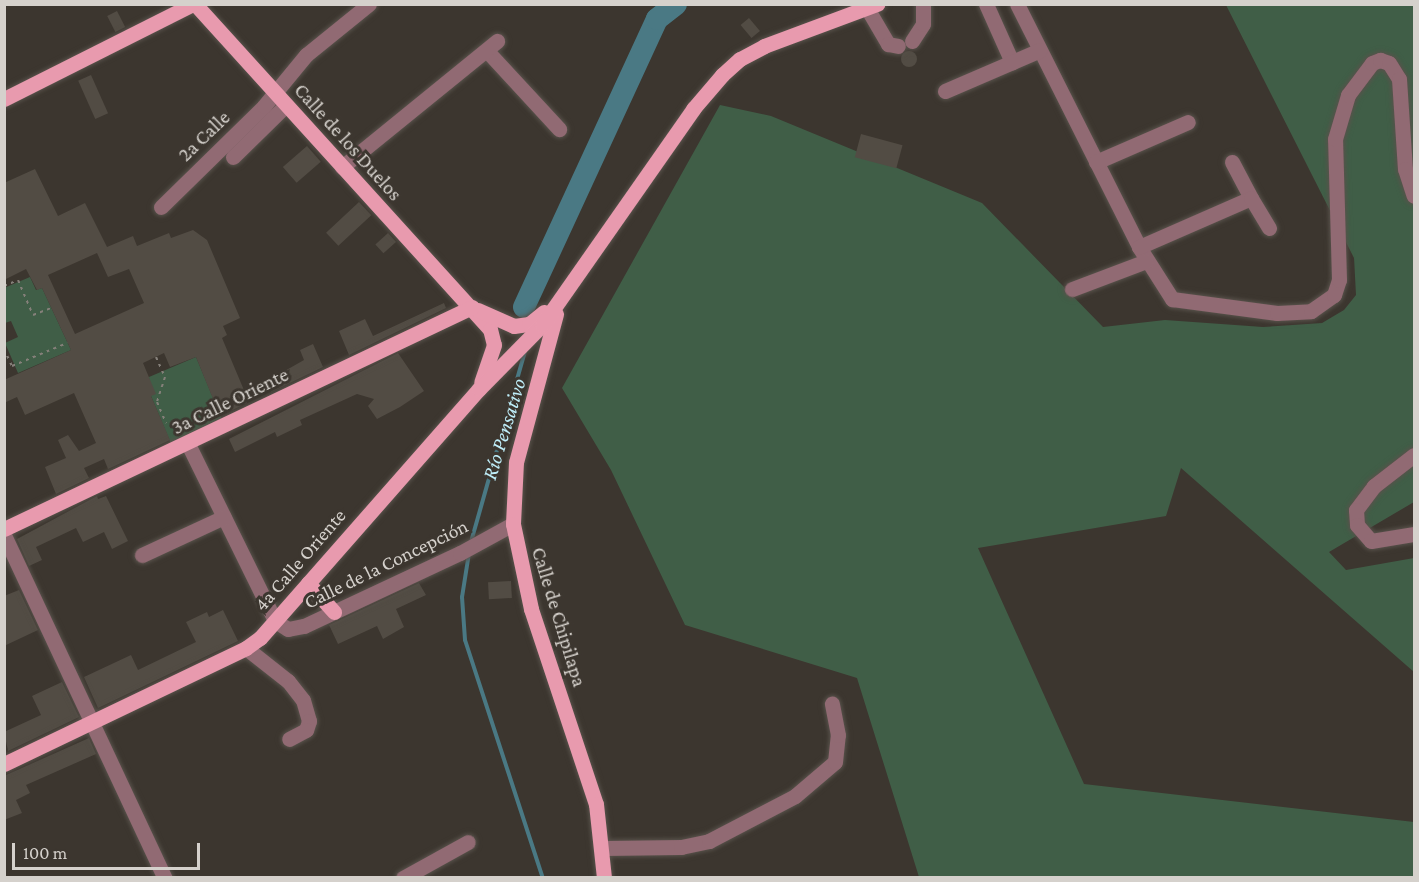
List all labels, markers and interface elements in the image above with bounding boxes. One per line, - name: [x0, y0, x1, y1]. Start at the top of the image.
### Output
- street label: Calle de los Duelos: [289, 78, 407, 206]
- street label: 2a Calle: [173, 106, 235, 166]
- street label: 3a Calle Oriente: [168, 362, 292, 440]
- water label: Río Pensativo: [477, 375, 531, 483]
- street label: 4a Calle Oriente: [249, 504, 351, 616]
- street label: Calle de la Concepción: [300, 514, 472, 614]
- street label: Calle de Chipilapa: [526, 544, 592, 690]
- scale bar: [15, 831, 202, 869]
- text: 100 m: [23, 843, 67, 863]

